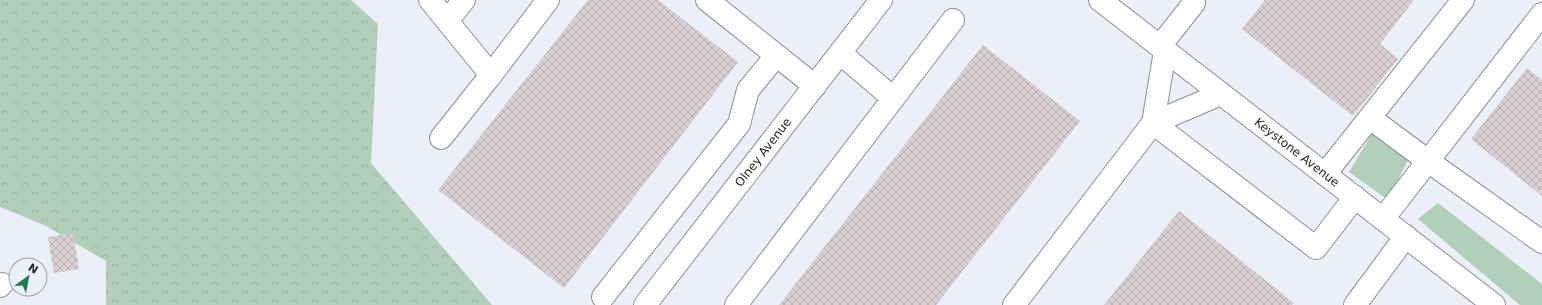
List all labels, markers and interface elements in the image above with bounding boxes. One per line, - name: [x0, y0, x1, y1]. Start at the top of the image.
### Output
- street label: Olney Avenue: [732, 115, 794, 190]
- street label: Keystone Avenue: [1252, 115, 1342, 190]
- north arrow: [8, 257, 48, 297]
- text: N: [26, 261, 40, 277]

